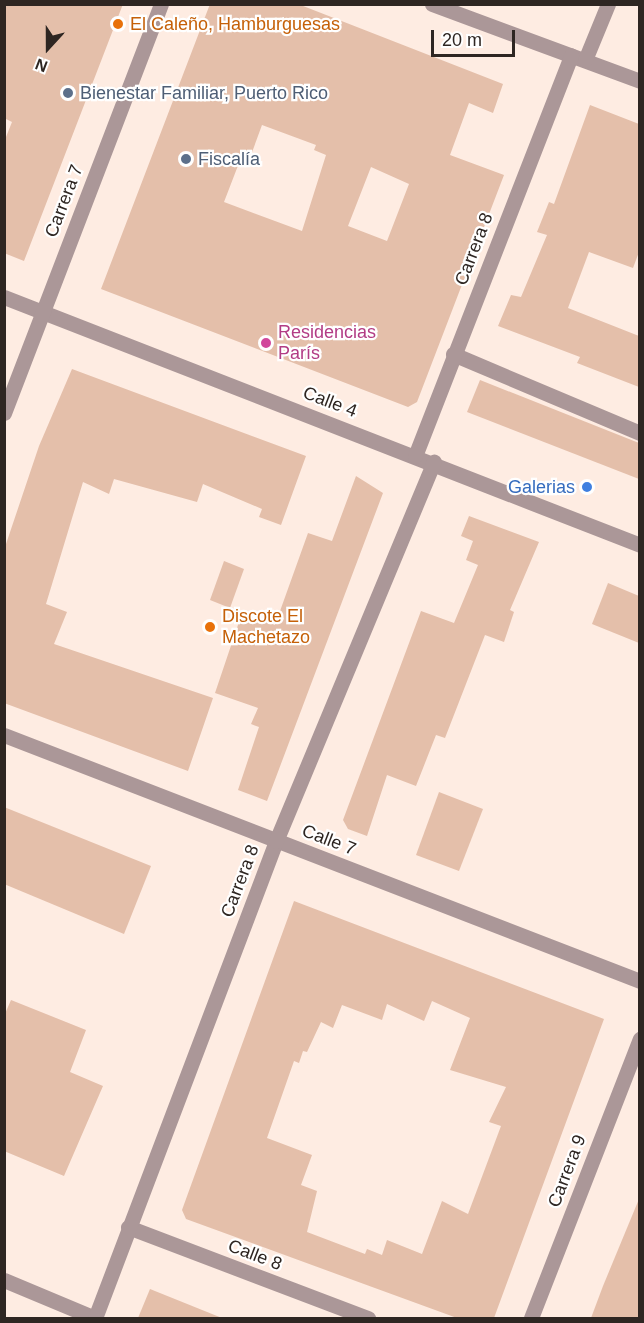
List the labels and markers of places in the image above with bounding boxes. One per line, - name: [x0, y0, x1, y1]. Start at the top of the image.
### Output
- place label: El Caleño, Hamburguesas: [130, 13, 340, 35]
- marker: El Caleño, Hamburguesas: [111, 17, 125, 31]
- place label: Bienestar Familiar, Puerto Rico: [80, 82, 328, 104]
- marker: Bienestar Familiar, Puerto Rico: [61, 86, 75, 100]
- place label: Fiscalía: [198, 148, 260, 170]
- marker: Fiscalía: [179, 152, 193, 166]
- place label: Residencias París: [278, 322, 376, 364]
- marker: Residencias París: [259, 336, 273, 350]
- place label: Galerias: [508, 476, 575, 498]
- marker: Galerias: [580, 480, 594, 494]
- place label: Discote El Machetazo: [222, 606, 310, 648]
- marker: Discote El Machetazo: [203, 620, 217, 634]

